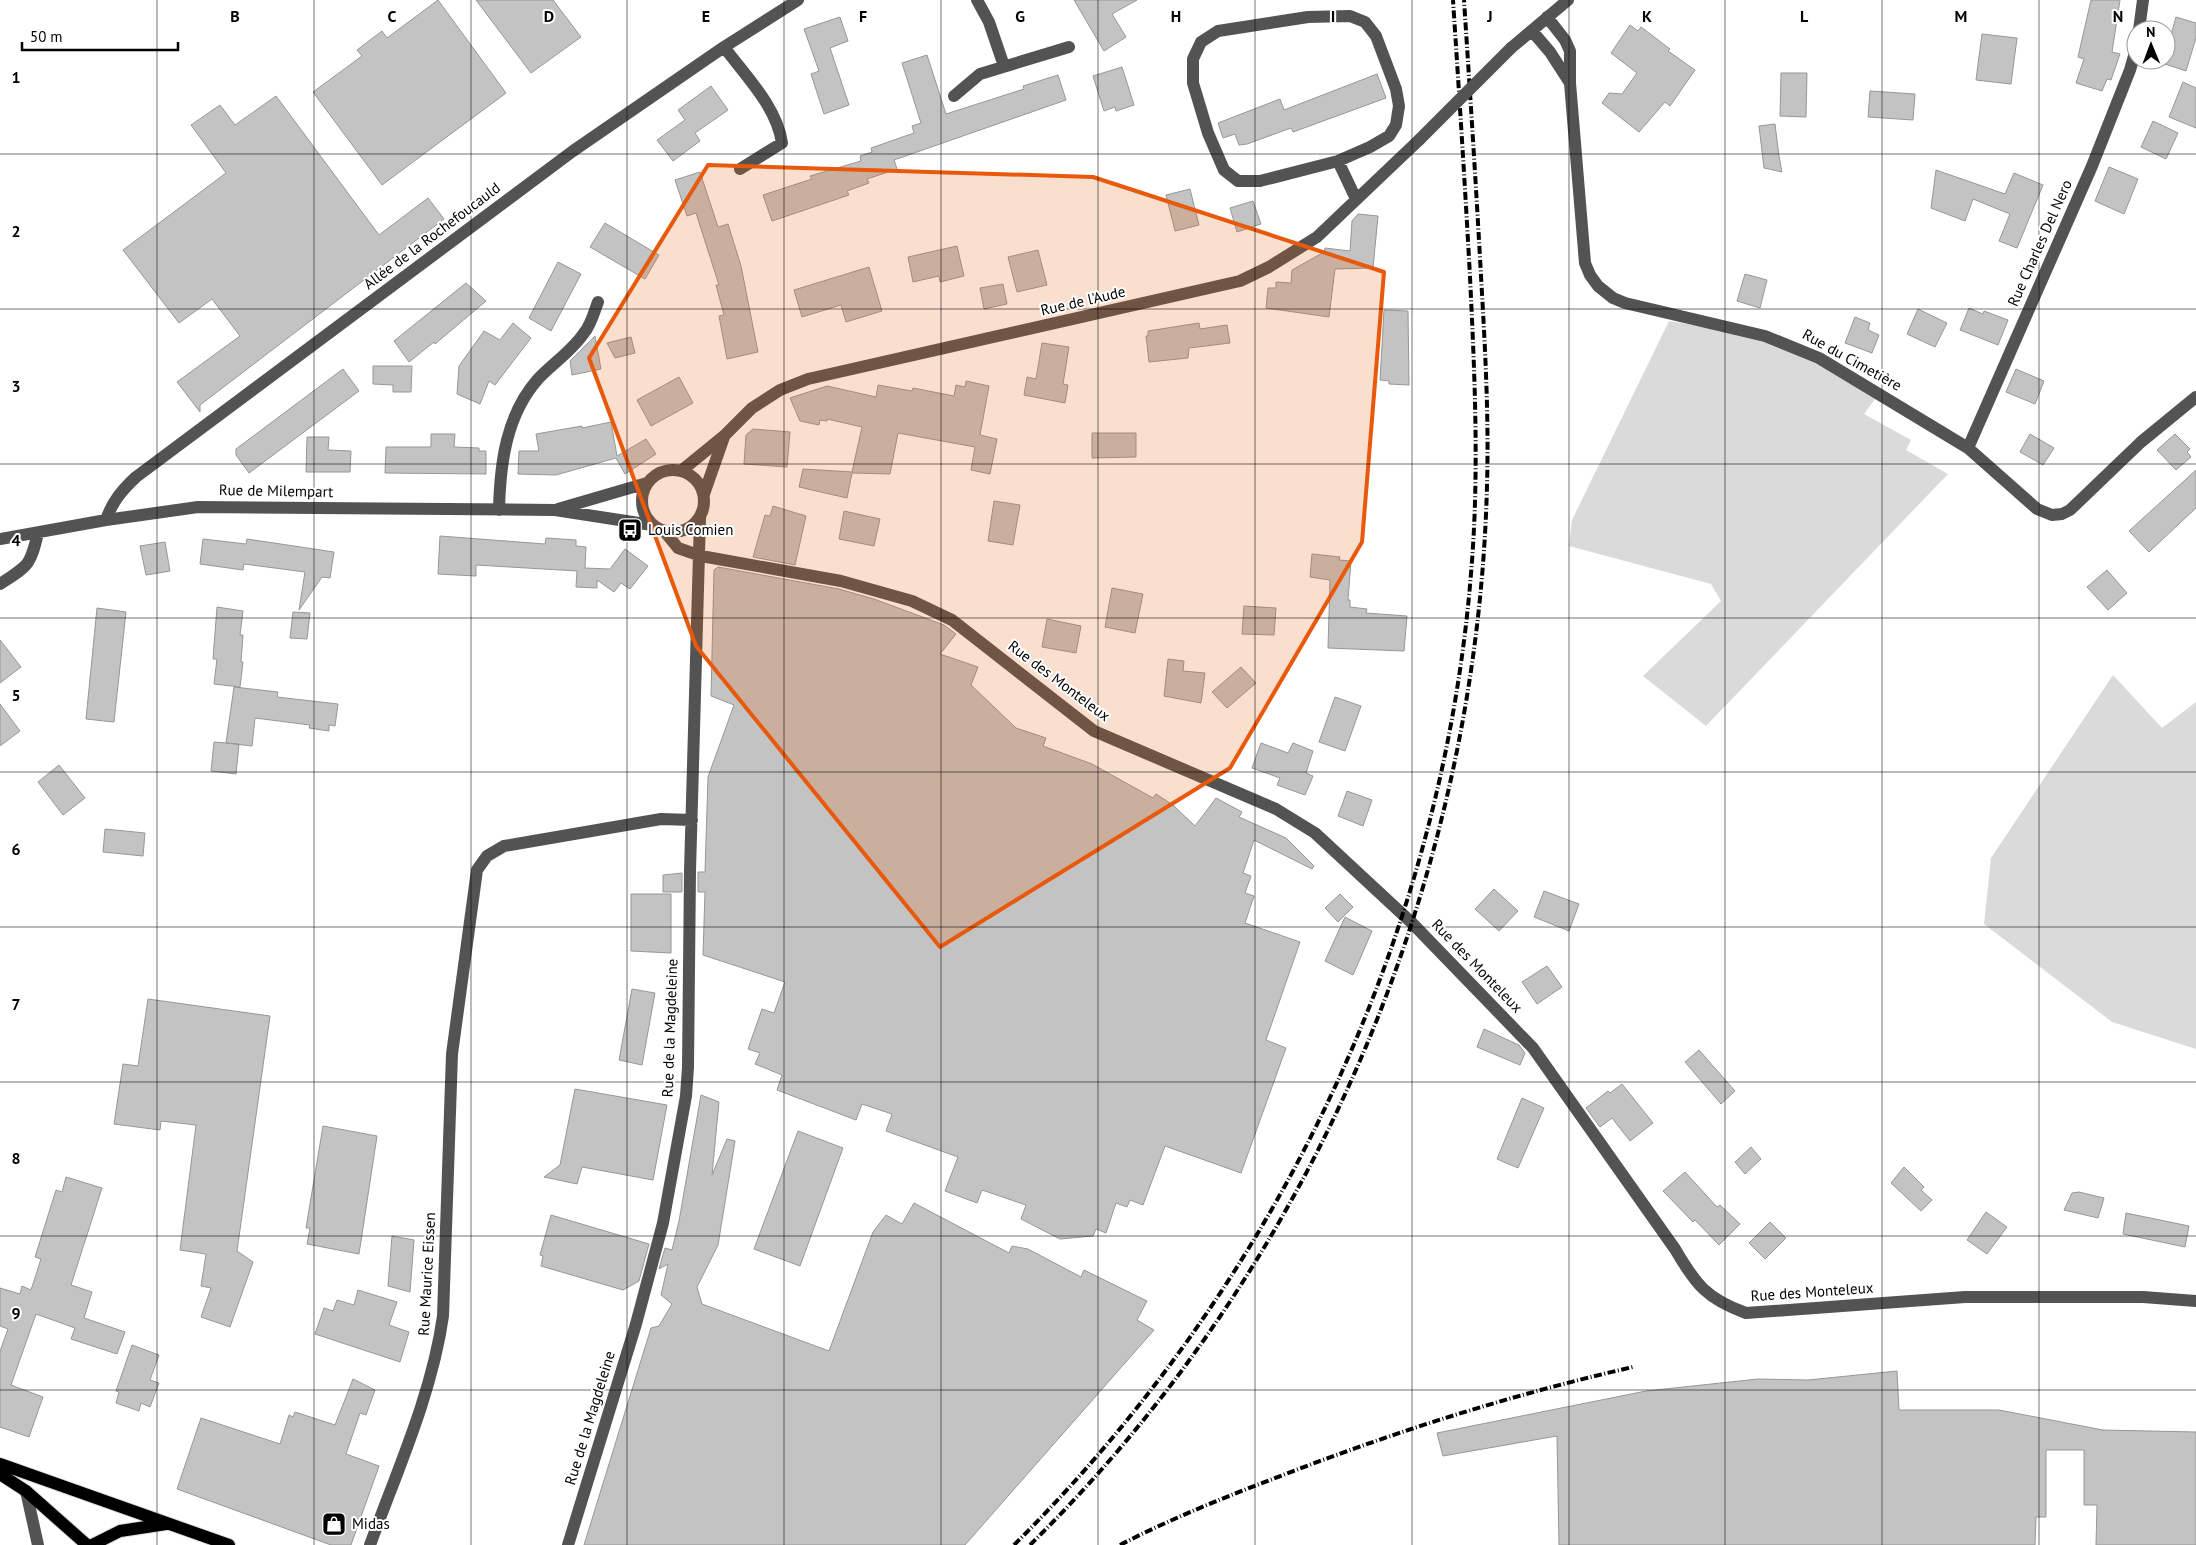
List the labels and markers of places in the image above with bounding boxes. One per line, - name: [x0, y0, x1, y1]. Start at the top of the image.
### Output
- bus stop icon: Louis Comien: [617, 517, 643, 543]
- place label: Louis Comien: [648, 520, 733, 539]
- shop icon: Midas: [321, 1511, 347, 1537]
- place label: Midas: [352, 1514, 390, 1533]

